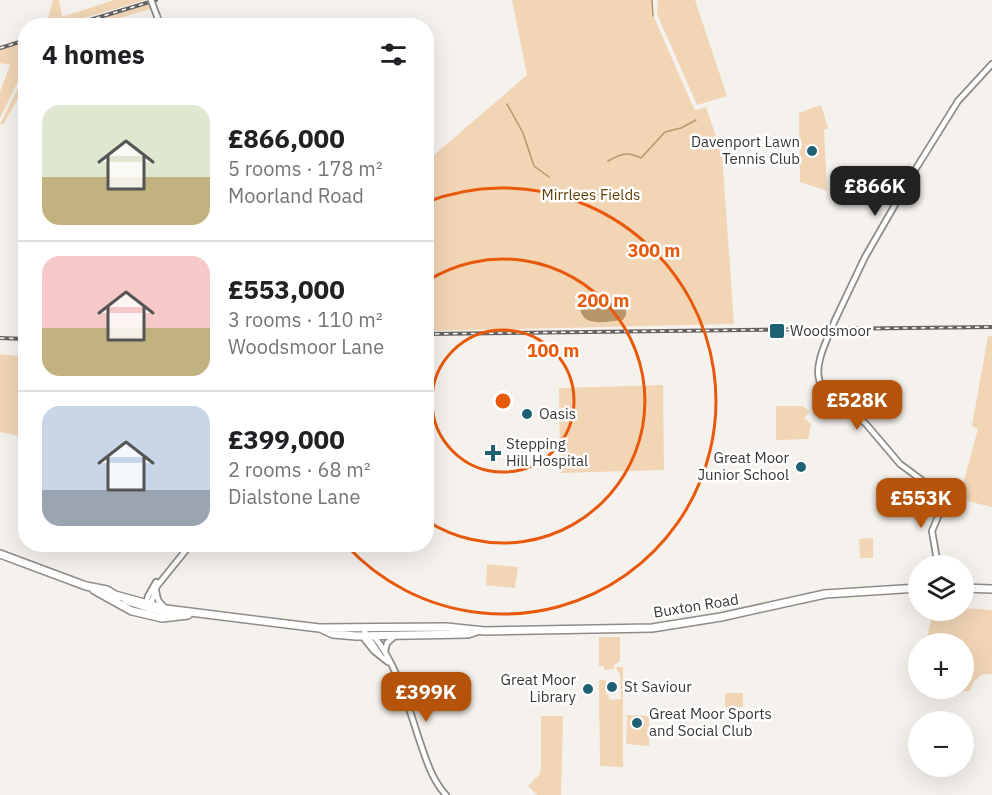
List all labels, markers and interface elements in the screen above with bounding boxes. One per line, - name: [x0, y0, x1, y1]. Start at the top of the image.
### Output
- text: 4 homes: [42, 37, 145, 71]
- icon: filters: [377, 38, 410, 71]
- text: £866,000: [228, 121, 345, 155]
- icon: home: [90, 129, 162, 201]
- place label: Davenport Lawn Tennis Club: [691, 132, 800, 168]
- marker: Davenport Lawn Tennis Club: [805, 144, 819, 158]
- text: 5 rooms · 178 m²: [228, 155, 383, 182]
- pin: £866K: [833, 166, 917, 217]
- text: £866K: [844, 172, 906, 199]
- text: Moorland Road: [228, 182, 364, 209]
- park label: Mirrlees Fields: [542, 185, 640, 204]
- text: 300 m: [628, 239, 680, 262]
- text: £553,000: [228, 272, 345, 306]
- icon: home: [90, 280, 162, 352]
- text: 200 m: [577, 289, 629, 312]
- text: 3 rooms · 110 m²: [228, 306, 383, 333]
- place label: Woodsmoor: [790, 321, 872, 340]
- marker: Woodsmoor: [768, 322, 786, 340]
- text: Woodsmoor Lane: [228, 333, 384, 360]
- text: 100 m: [527, 339, 579, 362]
- pin: £528K: [815, 380, 899, 431]
- text: £528K: [826, 386, 888, 413]
- centre of rings: [493, 391, 513, 411]
- place label: Oasis: [539, 404, 576, 423]
- marker: Oasis: [520, 407, 534, 421]
- text: £399,000: [228, 422, 345, 456]
- icon: home: [90, 430, 162, 502]
- place label: Stepping Hill Hospital: [506, 434, 588, 470]
- marker: Stepping Hill Hospital: [484, 444, 502, 462]
- place label: Great Moor Junior School: [697, 448, 789, 484]
- text: 2 rooms · 68 m²: [228, 456, 371, 483]
- marker: Great Moor Junior School: [794, 460, 808, 474]
- pin: £553K: [879, 478, 963, 529]
- text: Dialstone Lane: [228, 483, 360, 510]
- text: £553K: [890, 484, 952, 511]
- map controls: [908, 555, 974, 777]
- button: layers: [908, 555, 974, 621]
- street label: Buxton Road: [652, 589, 740, 622]
- button: +: [908, 633, 974, 699]
- place label: Great Moor Library: [501, 670, 577, 706]
- pin: £399K: [384, 672, 468, 723]
- place label: St Saviour: [624, 677, 692, 696]
- text: £399K: [395, 678, 457, 705]
- marker: St Saviour: [605, 680, 619, 694]
- marker: Great Moor Library: [581, 682, 595, 696]
- place label: Great Moor Sports and Social Club: [649, 704, 772, 740]
- button: −: [908, 711, 974, 777]
- marker: Great Moor Sports and Social Club: [630, 716, 644, 730]

